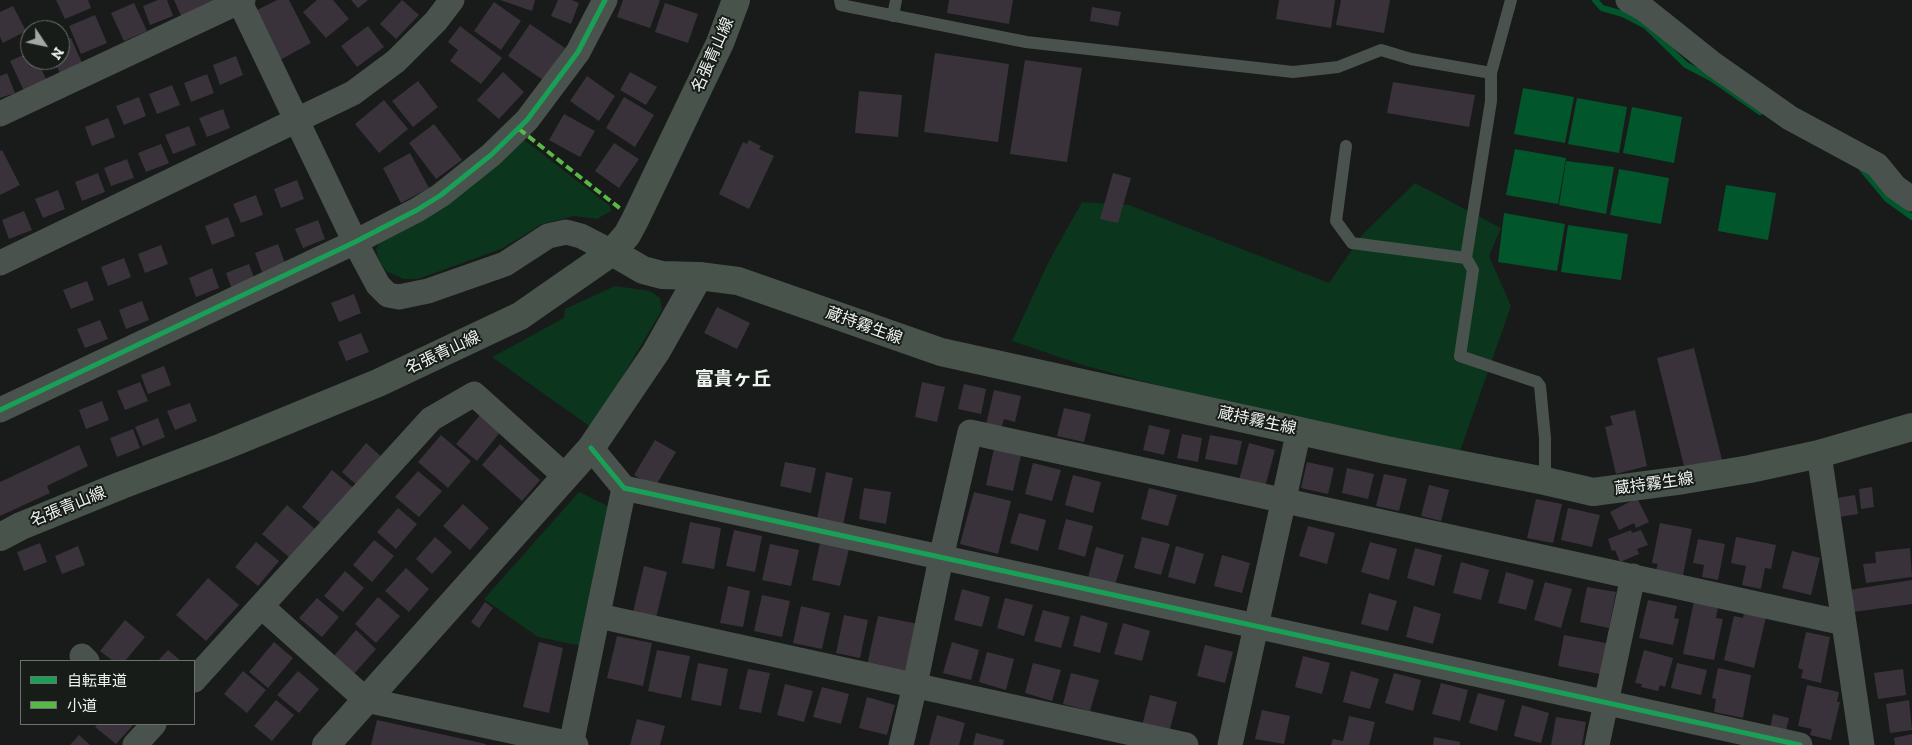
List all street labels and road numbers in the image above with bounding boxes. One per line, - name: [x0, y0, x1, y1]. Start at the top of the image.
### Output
- street label: 名張青山線: [688, 15, 738, 95]
- street label: 蔵持霧生線: [823, 303, 905, 349]
- street label: 名張青山線: [403, 327, 483, 379]
- street label: 蔵持霧生線: [1216, 403, 1298, 439]
- street label: 蔵持霧生線: [1613, 469, 1695, 499]
- street label: 名張青山線: [27, 483, 109, 531]

